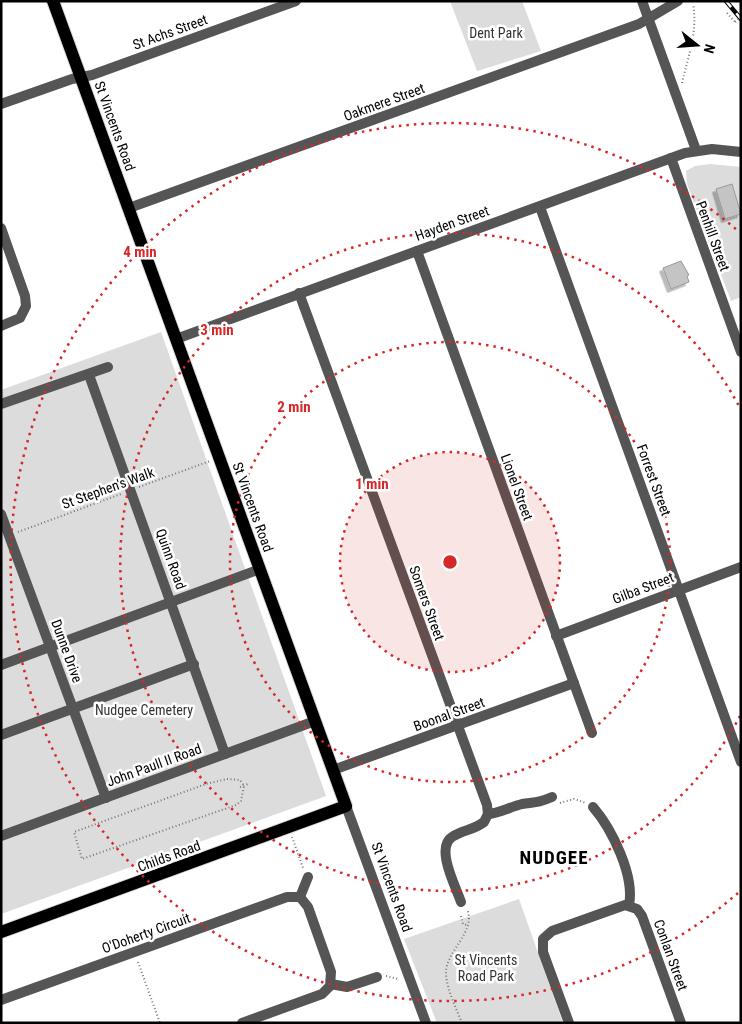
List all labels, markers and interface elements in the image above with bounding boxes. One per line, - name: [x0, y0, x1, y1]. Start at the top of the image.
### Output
- street label: St Achs Street: [130, 11, 210, 53]
- north arrow: [672, 20, 722, 70]
- park label: Dent Park: [469, 25, 524, 41]
- text: N: [701, 42, 718, 55]
- street label: St Vincents Road: [91, 79, 139, 173]
- street label: Oakmere Street: [341, 80, 427, 124]
- street label: Penhill Street: [693, 199, 733, 273]
- street label: Hayden Street: [413, 202, 491, 244]
- text: 4 min: [123, 243, 157, 261]
- text: 3 min: [200, 321, 234, 339]
- text: 2 min: [277, 398, 311, 416]
- street label: Forrest Street: [634, 442, 674, 518]
- street label: Lionel Street: [498, 452, 536, 522]
- street label: St Vincents Road: [229, 460, 277, 554]
- street label: St Stephen's Walk: [60, 464, 157, 512]
- text: 1 min: [355, 475, 389, 493]
- street label: Quinn Road: [153, 527, 189, 591]
- centre of rings: [441, 553, 459, 571]
- street label: Somers Street: [406, 564, 448, 642]
- street label: Gilba Street: [610, 569, 676, 607]
- street label: Dunne Drive: [48, 617, 86, 685]
- street label: Boonal Street: [411, 694, 487, 734]
- park label: Nudgee Cemetery: [95, 702, 193, 718]
- street label: John Paull II Road: [104, 740, 204, 790]
- street label: Childs Road: [135, 837, 203, 875]
- street label: St Vincents Road: [368, 840, 416, 934]
- district label: NUDGEE: [520, 846, 588, 869]
- street label: O'Doherty Circuit: [100, 910, 192, 956]
- street label: Conlan Street: [651, 917, 691, 993]
- park label: St Vincents Road Park: [455, 952, 517, 984]

